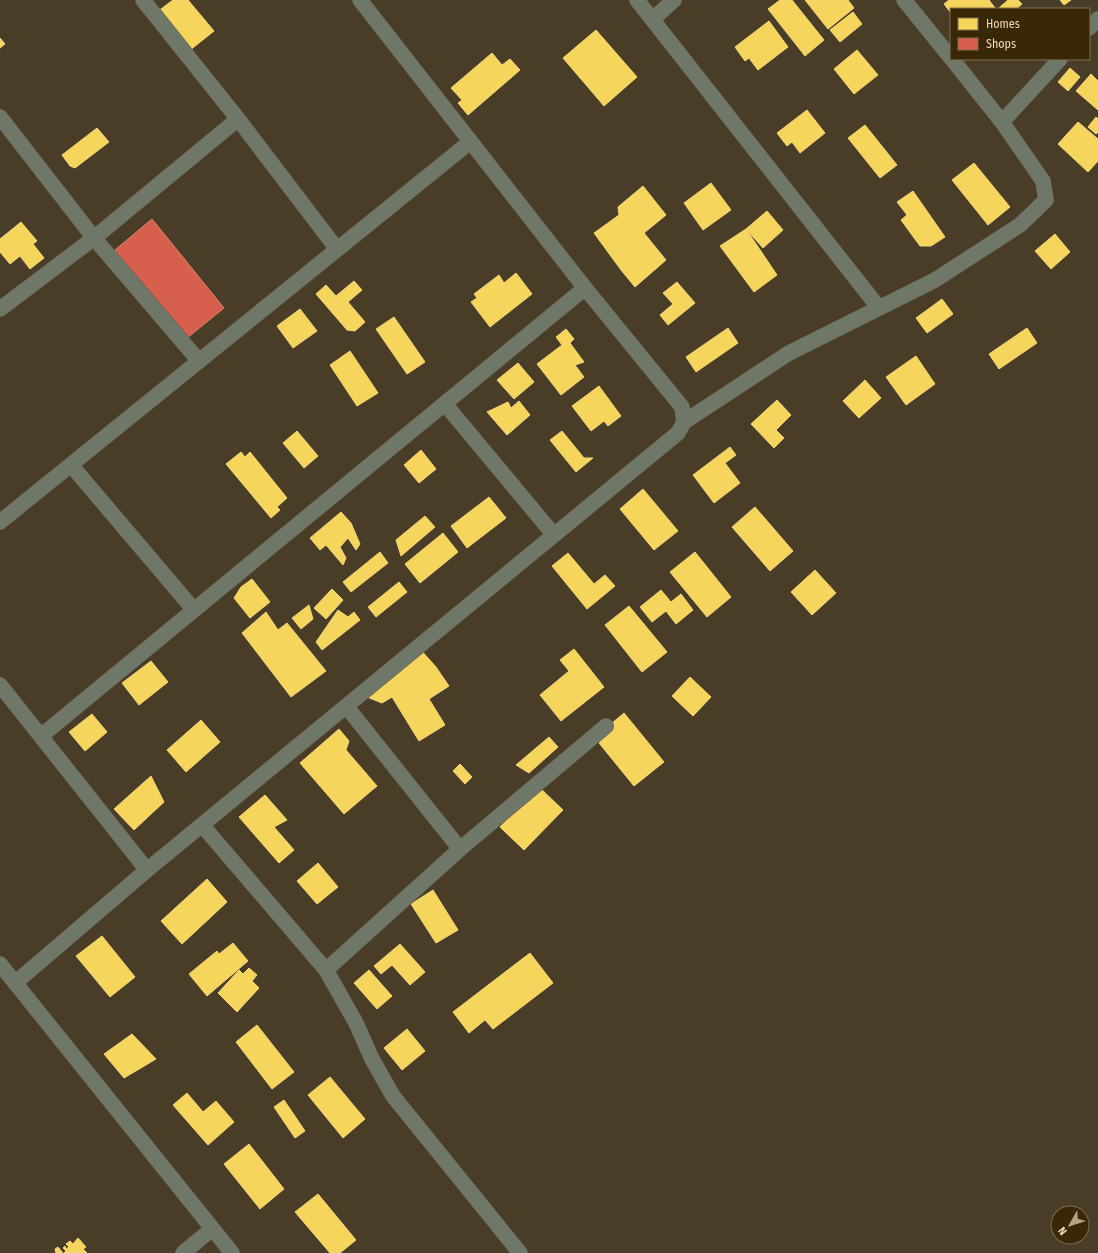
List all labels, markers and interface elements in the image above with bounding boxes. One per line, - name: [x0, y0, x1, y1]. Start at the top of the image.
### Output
- legend: [950, 8, 1090, 60]
- text: Homes: [986, 17, 1020, 31]
- text: Shops: [986, 37, 1016, 51]
- north arrow: [1050, 1205, 1090, 1245]
- text: N: [1055, 1224, 1070, 1238]

